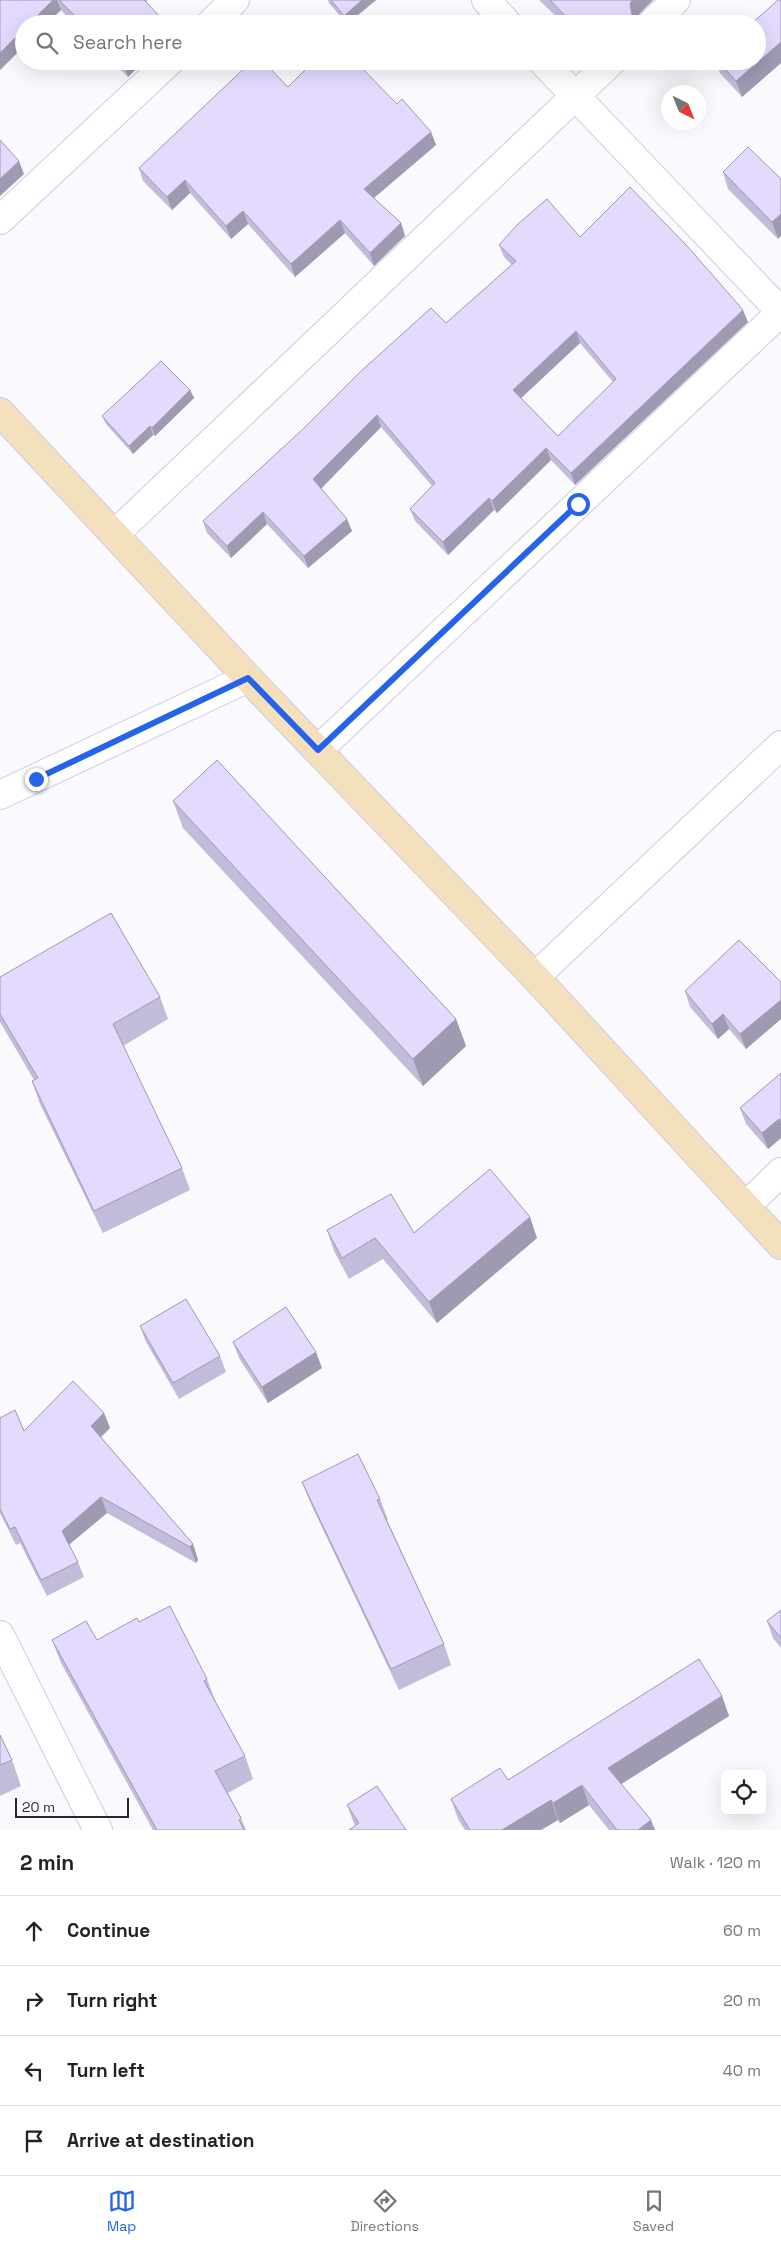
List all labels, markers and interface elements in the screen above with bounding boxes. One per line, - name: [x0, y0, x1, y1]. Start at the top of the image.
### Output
- search box: [15, 15, 766, 70]
- icon: search: [33, 29, 61, 57]
- text: Search here: [73, 30, 183, 55]
- north arrow: [661, 85, 706, 130]
- route start: [567, 493, 590, 516]
- route end: [25, 768, 48, 791]
- map controls: [721, 1770, 766, 1815]
- button: locate: [721, 1770, 766, 1815]
- scale bar: [15, 1795, 129, 1818]
- text: 20 m: [22, 1798, 55, 1816]
- text: 2 min: [20, 1849, 74, 1876]
- text: Walk · 120 m: [670, 1852, 761, 1873]
- icon: ahead: [20, 1917, 48, 1945]
- text: Continue: [67, 1918, 150, 1943]
- text: 60 m: [723, 1920, 761, 1941]
- icon: right: [20, 1987, 48, 2015]
- text: Turn right: [67, 1988, 157, 2013]
- text: 20 m: [723, 1990, 761, 2011]
- icon: left: [20, 2057, 48, 2085]
- text: Turn left: [67, 2058, 145, 2083]
- text: 40 m: [723, 2060, 761, 2081]
- icon: arrive: [20, 2127, 48, 2155]
- text: Arrive at destination: [67, 2128, 255, 2153]
- tab: Map: [107, 2187, 136, 2235]
- tab: Directions: [350, 2187, 419, 2235]
- tab: Saved: [633, 2187, 674, 2235]

